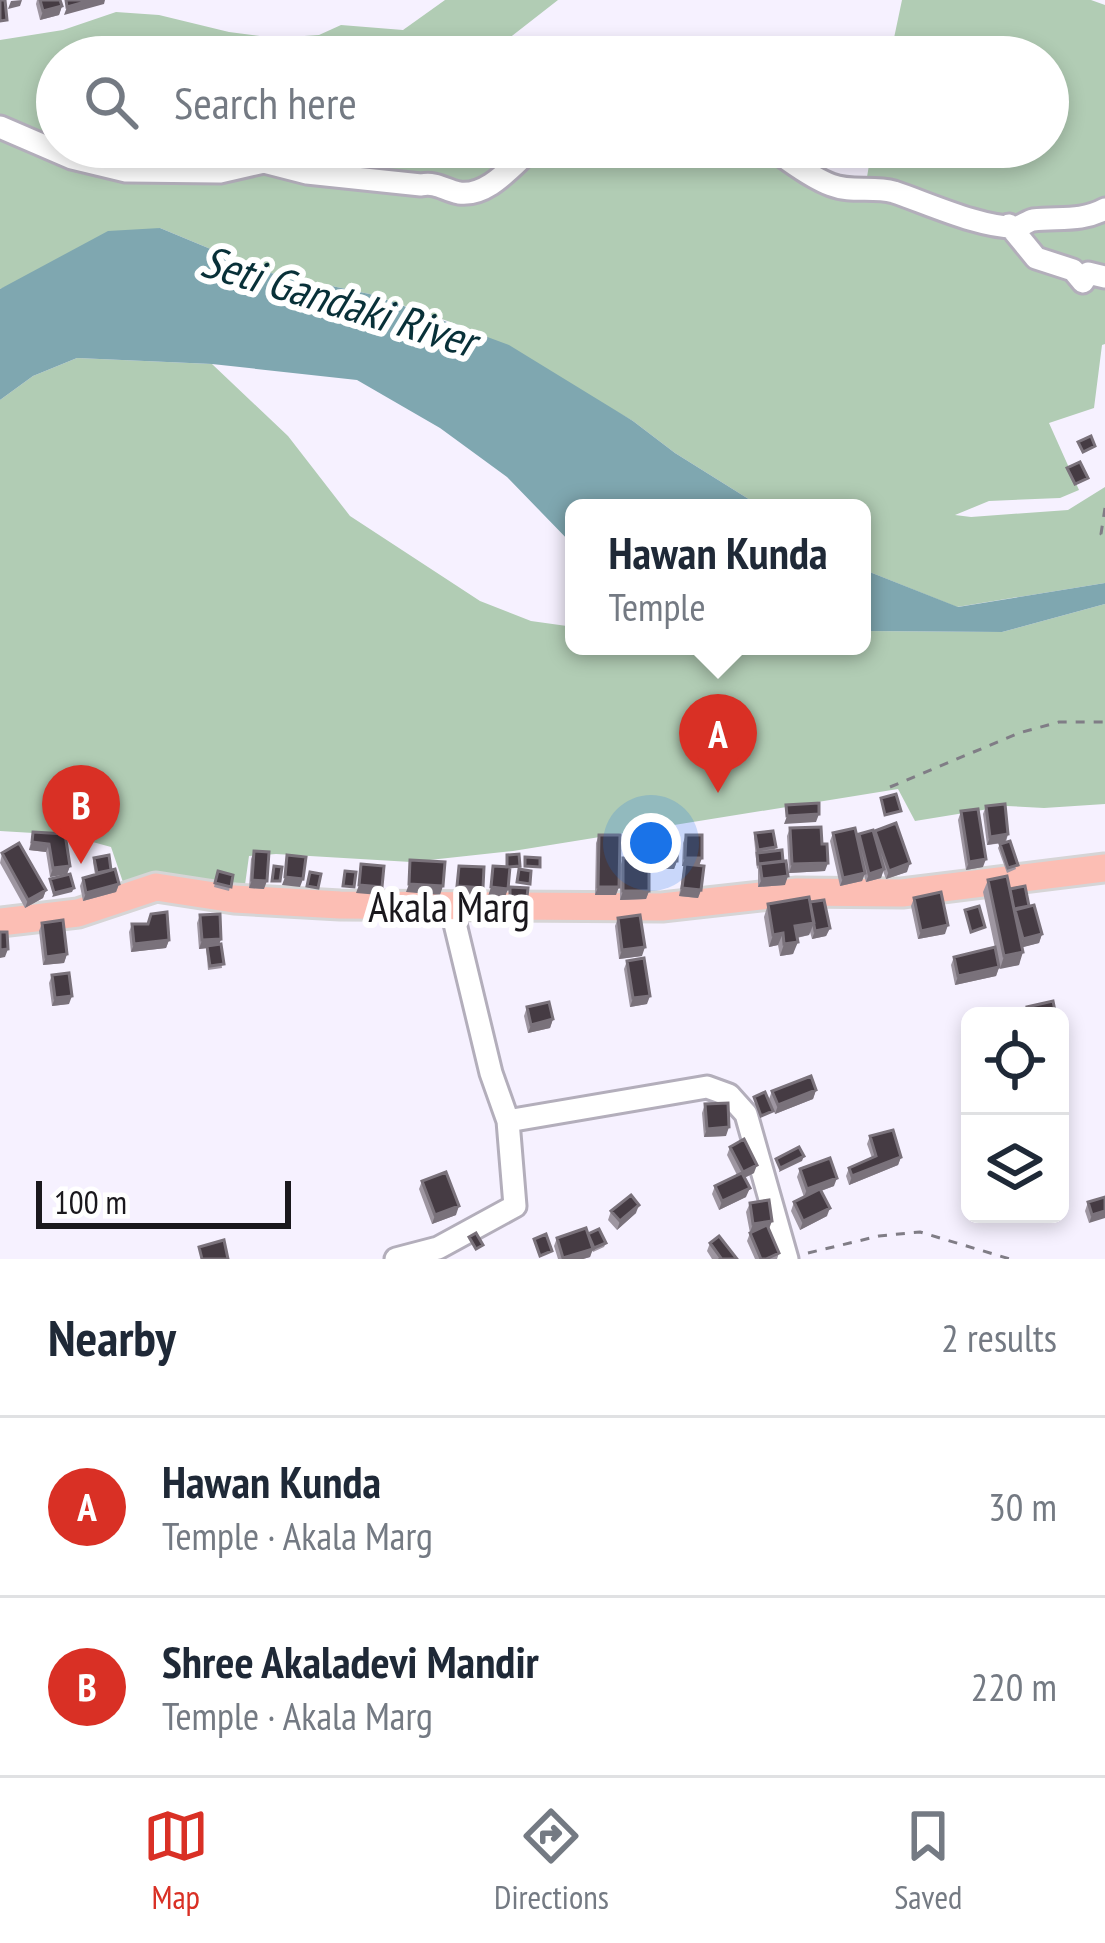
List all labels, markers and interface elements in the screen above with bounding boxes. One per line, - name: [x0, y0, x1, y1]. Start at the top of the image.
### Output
- search box: [36, 36, 1069, 168]
- icon: search: [78, 69, 144, 135]
- text: Search here: [174, 73, 357, 131]
- water label: Seti Gandaki River: [195, 231, 488, 371]
- popup: [565, 499, 871, 655]
- text: Hawan Kunda: [608, 523, 828, 581]
- text: Temple: [608, 581, 706, 632]
- pin: A: [679, 694, 757, 793]
- pin: B: [42, 765, 120, 864]
- your location: [621, 813, 681, 873]
- street label: Akala Marg: [368, 879, 530, 934]
- map controls: [961, 1007, 1069, 1223]
- button: locate: [961, 1007, 1069, 1115]
- button: layers: [961, 1115, 1069, 1223]
- scale bar: [36, 1175, 291, 1228]
- text: 100 m: [54, 1180, 127, 1223]
- text: Nearby: [48, 1304, 176, 1370]
- text: 2 results: [941, 1312, 1057, 1363]
- text: Hawan Kunda: [162, 1452, 381, 1510]
- text: A: [77, 1481, 97, 1532]
- text: 30 m: [988, 1481, 1057, 1532]
- text: Temple · Akala Marg: [162, 1510, 433, 1561]
- text: Shree Akaladevi Mandir: [162, 1632, 539, 1690]
- text: B: [77, 1661, 97, 1712]
- text: 220 m: [971, 1661, 1057, 1712]
- text: Temple · Akala Marg: [162, 1690, 433, 1741]
- tab: Map: [143, 1803, 209, 1918]
- tab: Directions: [494, 1803, 609, 1918]
- tab: Saved: [894, 1803, 962, 1918]

